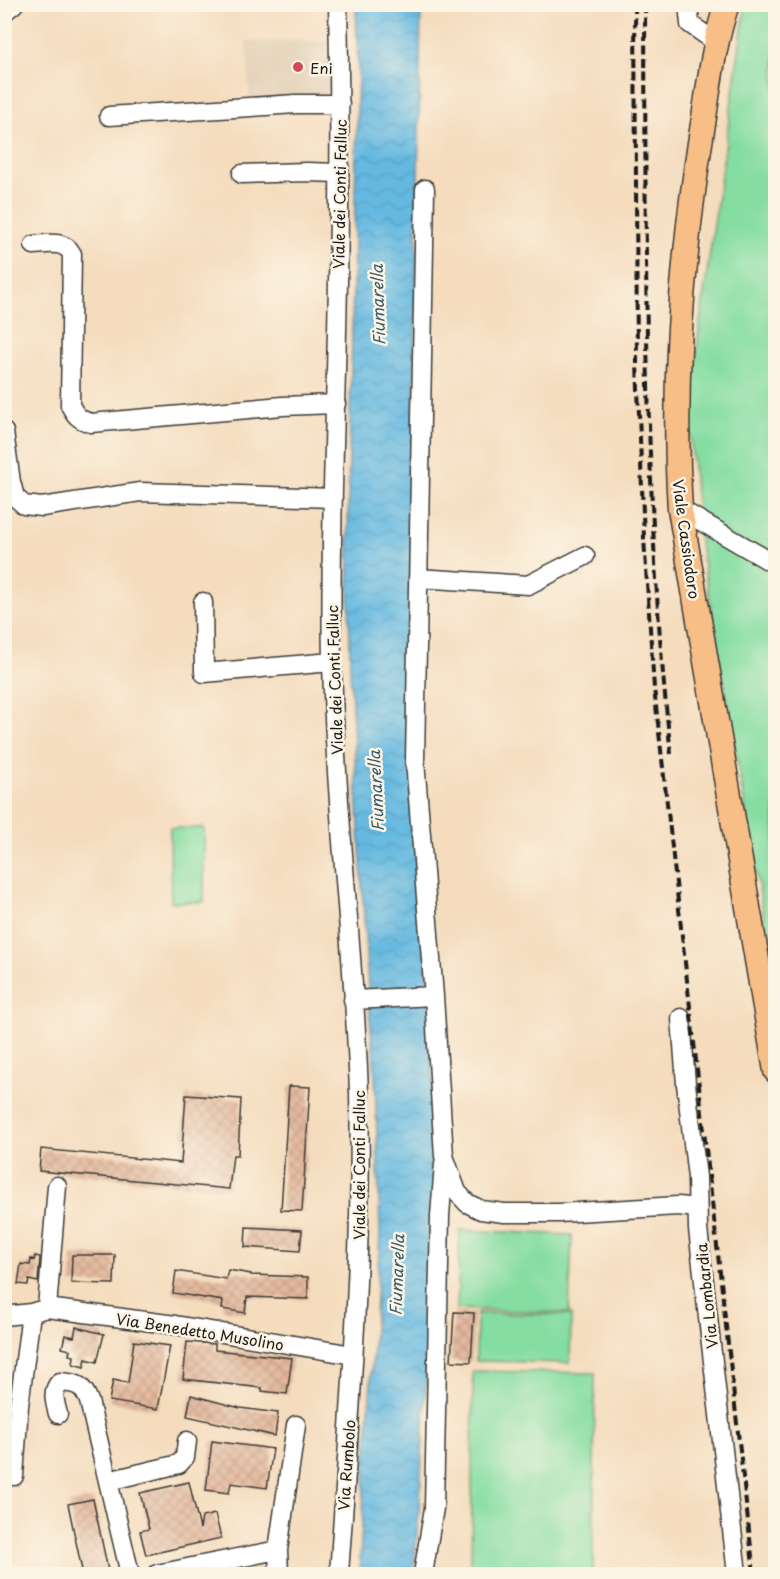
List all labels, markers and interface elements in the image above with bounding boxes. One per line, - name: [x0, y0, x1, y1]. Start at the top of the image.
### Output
- place label: Eni: [310, 56, 333, 79]
- marker: Eni: [291, 60, 305, 74]
- street label: Viale dei Conti Falluc: [326, 119, 352, 269]
- water label: Fiumarella: [364, 263, 390, 346]
- street label: Viale Cassiodoro: [667, 478, 707, 600]
- street label: Viale dei Conti Falluc: [320, 605, 348, 755]
- water label: Fiumarella: [361, 749, 389, 832]
- street label: Viale dei Conti Falluc: [347, 1090, 370, 1240]
- water label: Fiumarella: [383, 1233, 409, 1316]
- street label: Via Lombardia: [689, 1242, 723, 1350]
- street label: Via Benedetto Musolino: [114, 1306, 286, 1356]
- street label: Via Rumbolo: [331, 1419, 361, 1511]

